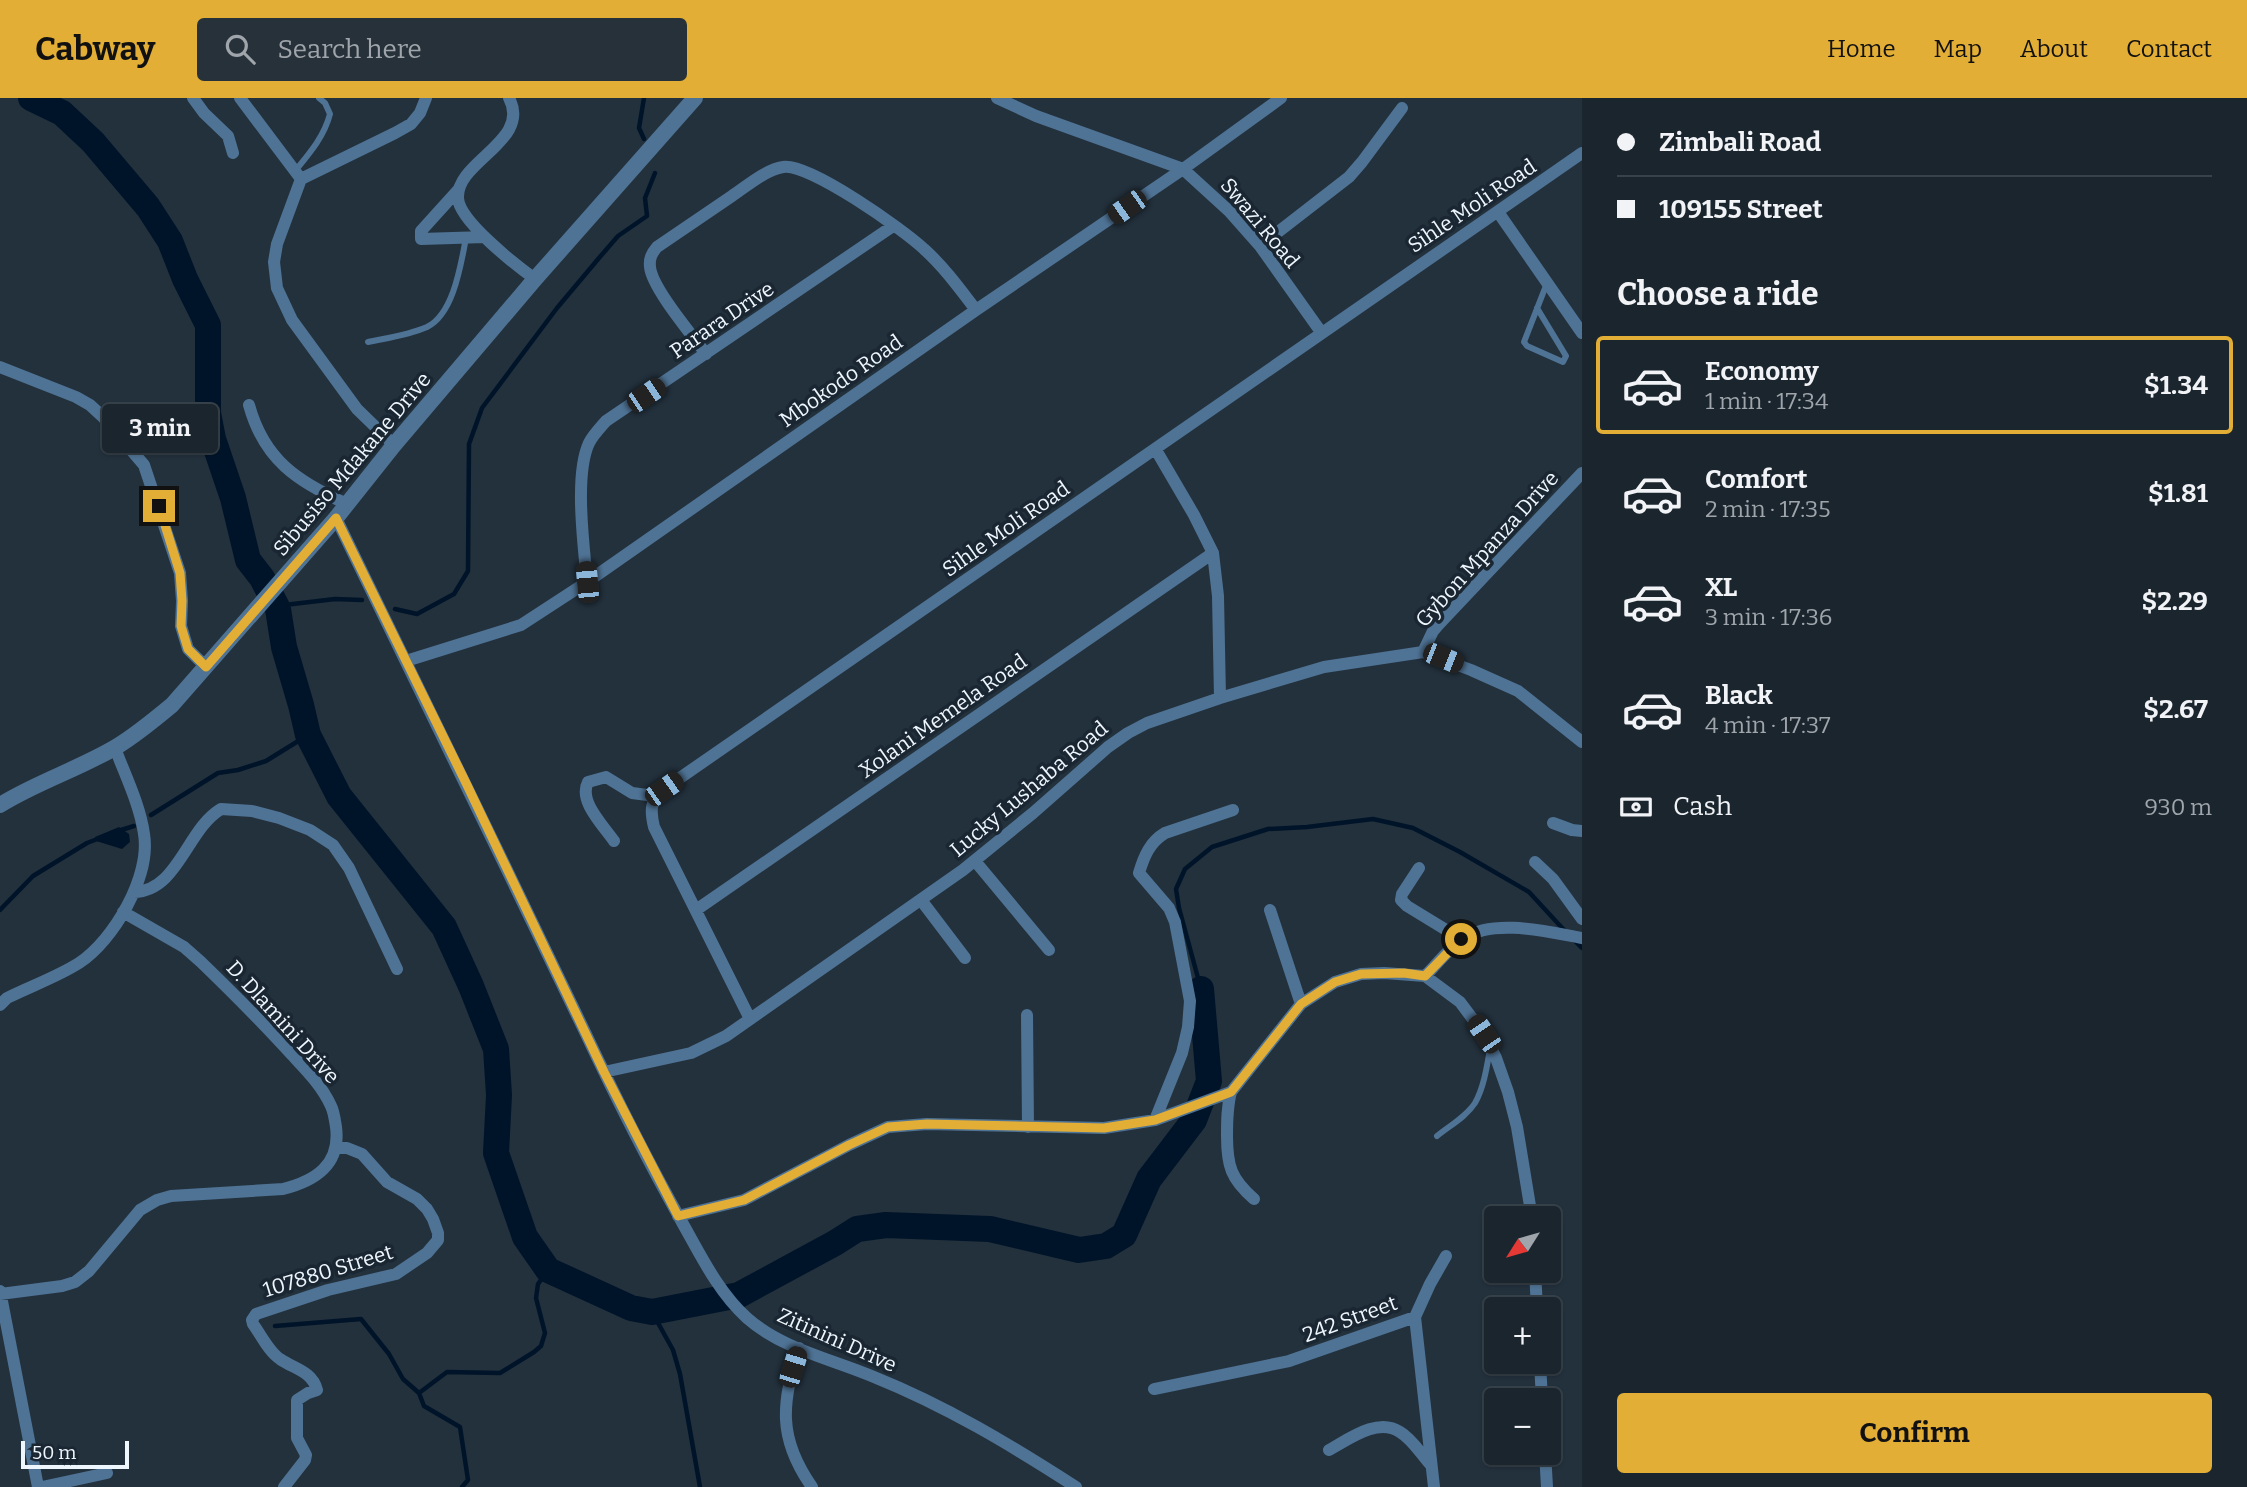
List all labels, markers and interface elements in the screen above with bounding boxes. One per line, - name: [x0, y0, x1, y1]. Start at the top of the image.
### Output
- search box: [197, 18, 687, 81]
- text: Cabway: [35, 29, 155, 69]
- icon: search: [221, 30, 259, 68]
- text: Search here: [277, 34, 422, 65]
- text: Home: [1827, 35, 1896, 63]
- text: Map: [1934, 35, 1982, 63]
- text: About: [2020, 35, 2088, 63]
- text: Contact: [2126, 35, 2212, 63]
- text: Zimbali Road: [1659, 127, 1821, 158]
- street label: Sihle Moli Road: [1403, 153, 1541, 259]
- street label: Swazi Road: [1215, 173, 1305, 273]
- car: [1104, 186, 1151, 228]
- text: 109155 Street: [1659, 194, 1823, 225]
- text: Choose a ride: [1617, 275, 1818, 313]
- street label: Parara Drive: [665, 276, 779, 364]
- street label: Mbokodo Road: [774, 329, 908, 433]
- icon: car: [1621, 354, 1684, 417]
- text: Economy: [1705, 356, 1819, 387]
- street label: Sibusiso Mdakane Drive: [268, 367, 436, 561]
- text: $1.34: [2144, 370, 2208, 401]
- car: [623, 375, 670, 415]
- text: 1 min · 17:34: [1705, 387, 1828, 415]
- callout: 3 min: [101, 404, 217, 454]
- text: 3 min: [129, 414, 191, 442]
- icon: car: [1621, 462, 1684, 525]
- text: Comfort: [1705, 464, 1808, 495]
- street label: Gybon Mpanza Drive: [1410, 465, 1564, 633]
- street label: Sihle Moli Road: [937, 476, 1075, 582]
- text: $1.81: [2148, 478, 2208, 509]
- route end: [143, 490, 175, 522]
- text: 2 min · 17:35: [1705, 495, 1830, 523]
- car: [575, 560, 600, 604]
- icon: car: [1621, 570, 1684, 633]
- text: XL: [1705, 572, 1737, 603]
- text: $2.29: [2141, 586, 2208, 617]
- text: 3 min · 17:36: [1705, 603, 1832, 631]
- car: [1420, 640, 1467, 676]
- street label: Xolani Memela Road: [854, 648, 1032, 784]
- icon: car: [1621, 678, 1684, 741]
- text: Black: [1705, 680, 1773, 711]
- text: $2.67: [2143, 694, 2208, 725]
- text: 4 min · 17:37: [1705, 711, 1831, 739]
- street label: Lucky Lushaba Road: [945, 715, 1113, 863]
- car: [641, 768, 688, 810]
- icon: cash: [1617, 788, 1655, 826]
- text: Cash: [1673, 791, 1732, 822]
- text: 930 m: [2145, 793, 2212, 821]
- route start: [1445, 923, 1477, 955]
- street label: D. Dlamini Drive: [221, 955, 345, 1089]
- car: [1464, 1011, 1505, 1057]
- north arrow: [1484, 1206, 1561, 1283]
- map controls: [1484, 1206, 1561, 1465]
- street label: 107880 Street: [260, 1239, 396, 1303]
- street label: 242 Street: [1299, 1290, 1401, 1348]
- button: +: [1484, 1297, 1561, 1374]
- street label: Zitinini Drive: [773, 1302, 901, 1378]
- car: [777, 1344, 810, 1390]
- button: −: [1484, 1388, 1561, 1465]
- button: Confirm: [1617, 1393, 2212, 1473]
- scale bar: [21, 1438, 130, 1470]
- text: 50 m: [32, 1441, 76, 1464]

